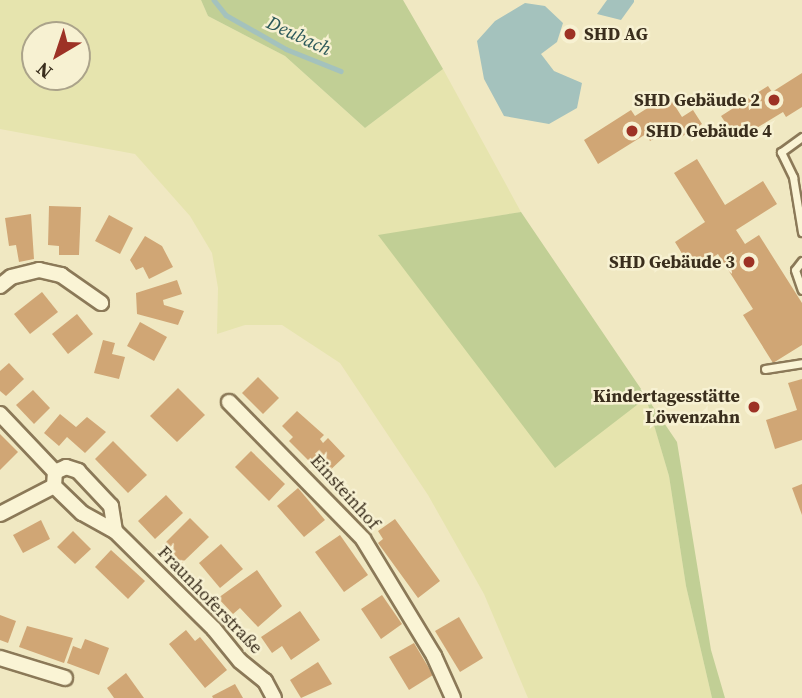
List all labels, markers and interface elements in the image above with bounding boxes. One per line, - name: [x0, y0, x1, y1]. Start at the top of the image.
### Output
- water label: Deubach: [263, 11, 335, 61]
- north arrow: [21, 21, 91, 91]
- place label: SHD AG: [584, 23, 648, 45]
- marker: SHD AG: [562, 26, 578, 42]
- text: N: [30, 56, 58, 85]
- place label: SHD Gebäude 2: [634, 89, 760, 111]
- marker: SHD Gebäude 2: [766, 92, 782, 108]
- place label: SHD Gebäude 4: [646, 120, 772, 142]
- marker: SHD Gebäude 4: [624, 123, 640, 139]
- place label: SHD Gebäude 3: [609, 251, 735, 273]
- marker: SHD Gebäude 3: [741, 254, 757, 270]
- place label: Kindertagesstätte Löwenzahn: [593, 386, 740, 428]
- marker: Kindertagesstätte Löwenzahn: [746, 399, 762, 415]
- street label: Einsteinhof: [306, 450, 384, 534]
- street label: Fraunhoferstraße: [153, 542, 267, 658]

